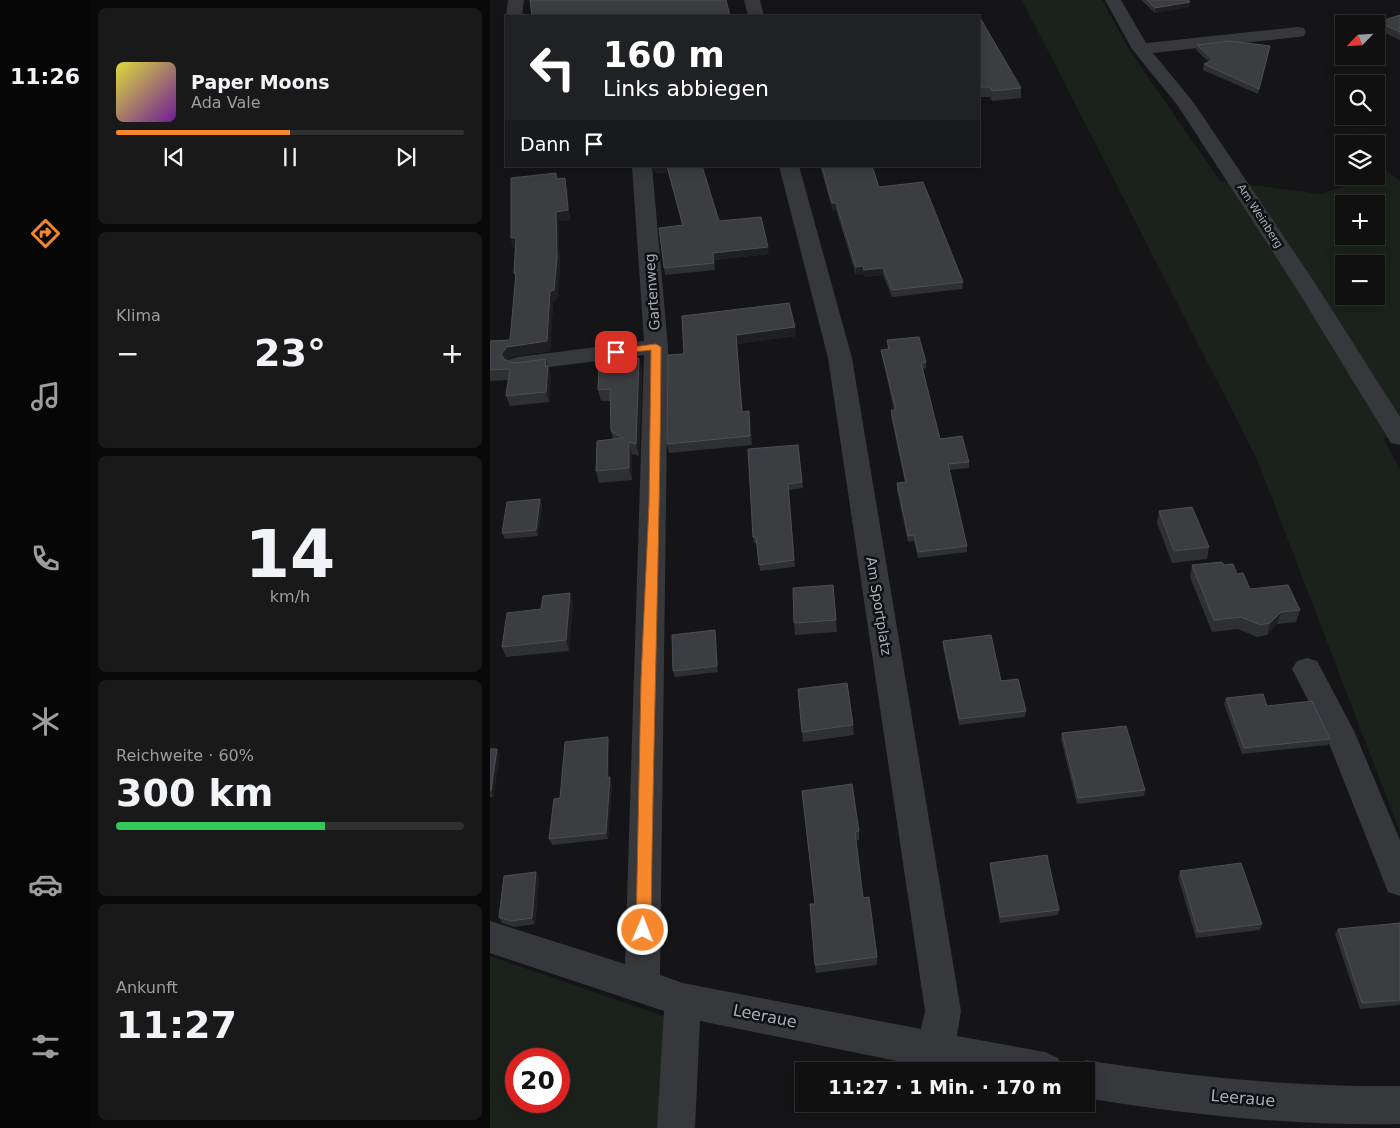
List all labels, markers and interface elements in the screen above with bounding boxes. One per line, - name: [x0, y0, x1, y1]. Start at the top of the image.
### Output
- north arrow: [1335, 15, 1385, 65]
- map controls: [1335, 15, 1385, 305]
- icon: left: [520, 35, 585, 100]
- text: 160 m: [603, 35, 725, 75]
- text: 11:26: [10, 64, 80, 89]
- text: Paper Moons: [191, 71, 330, 93]
- button: search: [1335, 75, 1385, 125]
- text: Links abbiegen: [603, 76, 769, 101]
- text: Ada Vale: [191, 93, 261, 112]
- icon: arrive: [580, 130, 608, 158]
- text: Dann: [520, 133, 570, 155]
- button: layers: [1335, 135, 1385, 185]
- icon: previous: [160, 143, 188, 171]
- icon: pause: [276, 143, 304, 171]
- icon: next: [392, 143, 420, 171]
- street label: Am Weinberg: [1234, 182, 1286, 250]
- button: +: [1335, 195, 1385, 245]
- icon: directions: [28, 216, 63, 251]
- street label: Gartenweg: [641, 253, 663, 331]
- button: −: [1335, 255, 1385, 305]
- text: Klima: [116, 306, 161, 325]
- text: 23°: [254, 331, 326, 375]
- pin: [595, 331, 637, 373]
- text: −: [116, 337, 139, 370]
- text: +: [441, 337, 464, 370]
- icon: arrive: [602, 338, 630, 366]
- icon: music: [28, 379, 63, 414]
- text: 14: [245, 517, 335, 592]
- icon: phone: [28, 541, 63, 576]
- street label: Am Sportplatz: [863, 556, 895, 656]
- text: km/h: [270, 587, 310, 606]
- icon: climate: [28, 704, 63, 739]
- text: Reichweite · 60%: [116, 746, 254, 765]
- text: 300 km: [116, 771, 273, 815]
- icon: car: [28, 867, 63, 902]
- position arrow: [616, 903, 668, 955]
- text: Ankunft: [116, 978, 178, 997]
- street label: Leeraue: [731, 1001, 799, 1031]
- text: 11:27: [116, 1003, 237, 1047]
- icon: filters: [28, 1029, 63, 1064]
- speed limit sign: 20: [505, 1048, 570, 1113]
- text: 11:27 · 1 Min. · 170 m: [828, 1076, 1062, 1098]
- street label: Leeraue: [1210, 1086, 1276, 1110]

